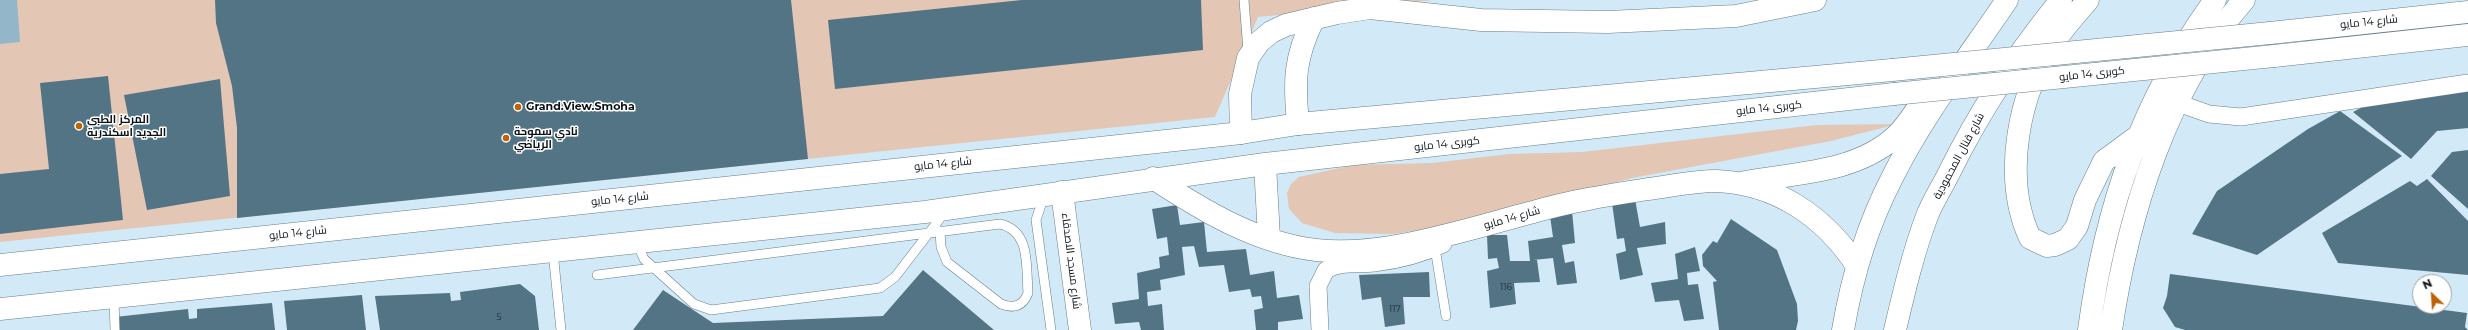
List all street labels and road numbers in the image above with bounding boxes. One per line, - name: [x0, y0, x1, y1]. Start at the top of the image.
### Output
- street label: شارع 14 مايو: [2340, 12, 2398, 32]
- street label: كوبرى 14 مايو: [2059, 64, 2125, 84]
- street label: كوبرى 14 مايو: [1736, 98, 1802, 118]
- street label: شارع قنال المحمودية: [1931, 111, 1987, 201]
- street label: كوبرى 14 مايو: [1414, 134, 1480, 154]
- street label: شارع 14 مايو: [914, 154, 972, 174]
- street label: شارع 14 مايو: [591, 189, 649, 209]
- street label: شارع 14 مايو: [1482, 204, 1542, 232]
- street label: شارع مسجد الاصدقاء: [1059, 212, 1083, 310]
- street label: شارع 14 مايو: [269, 223, 327, 243]

